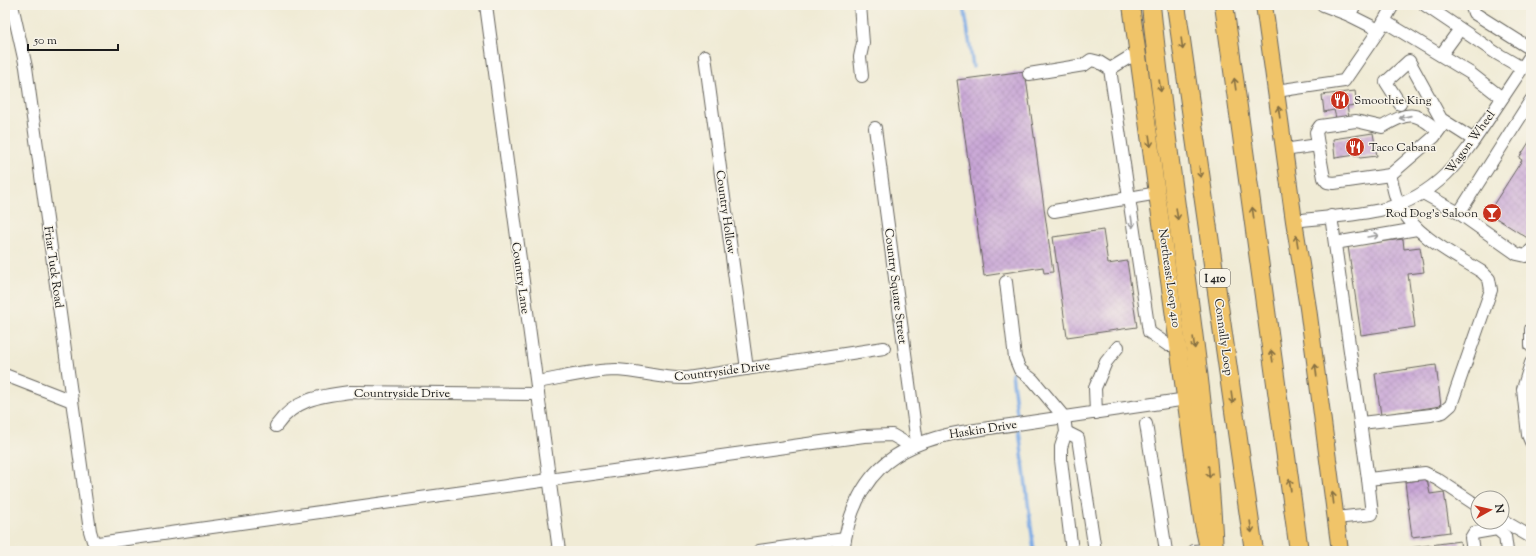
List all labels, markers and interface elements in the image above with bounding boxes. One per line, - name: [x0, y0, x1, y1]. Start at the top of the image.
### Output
- scale bar: [28, 26, 118, 52]
- text: 50 m: [33, 32, 57, 50]
- one-way arrow: [1178, 37, 1186, 50]
- one-way arrow: [1231, 78, 1239, 91]
- one-way arrow: [1156, 79, 1164, 92]
- restaurant icon: Smoothie King: [1329, 89, 1351, 111]
- place label: Smoothie King: [1354, 92, 1432, 110]
- one-way arrow: [1275, 106, 1283, 119]
- street label: Wagon Wheel: [1442, 107, 1500, 178]
- one-way arrow: [1399, 113, 1412, 121]
- one-way arrow: [1146, 134, 1154, 147]
- restaurant icon: Taco Cabana: [1344, 136, 1366, 158]
- place label: Taco Cabana: [1369, 139, 1436, 157]
- one-way arrow: [1196, 165, 1204, 178]
- street label: Country Hollow: [710, 169, 740, 255]
- bar icon: Rod Dog's Saloon: [1481, 202, 1503, 224]
- place label: Rod Dog's Saloon: [1386, 205, 1478, 223]
- one-way arrow: [1173, 207, 1181, 220]
- one-way arrow: [1249, 207, 1256, 220]
- one-way arrow: [1128, 215, 1136, 228]
- street label: Friar Tuck Road: [38, 225, 68, 309]
- street label: Country Square Street: [879, 227, 911, 345]
- street label: Northeast Loop 410: [1153, 227, 1185, 329]
- one-way arrow: [1366, 232, 1379, 240]
- one-way arrow: [1293, 235, 1301, 248]
- street label: Country Lane: [506, 241, 534, 316]
- road number: I 410: [1200, 269, 1230, 287]
- street label: Connally Loop: [1209, 297, 1237, 377]
- one-way arrow: [1190, 336, 1198, 349]
- one-way arrow: [1268, 350, 1276, 363]
- street label: Countryside Drive: [673, 357, 771, 387]
- one-way arrow: [1312, 363, 1320, 376]
- street label: Countryside Drive: [354, 385, 450, 403]
- one-way arrow: [1228, 391, 1236, 404]
- street label: Haskin Drive: [948, 416, 1019, 444]
- one-way arrow: [1205, 465, 1212, 478]
- one-way arrow: [1286, 479, 1294, 492]
- north arrow: [1470, 490, 1510, 530]
- one-way arrow: [1329, 492, 1337, 505]
- text: N: [1490, 502, 1507, 514]
- one-way arrow: [1247, 520, 1255, 533]

